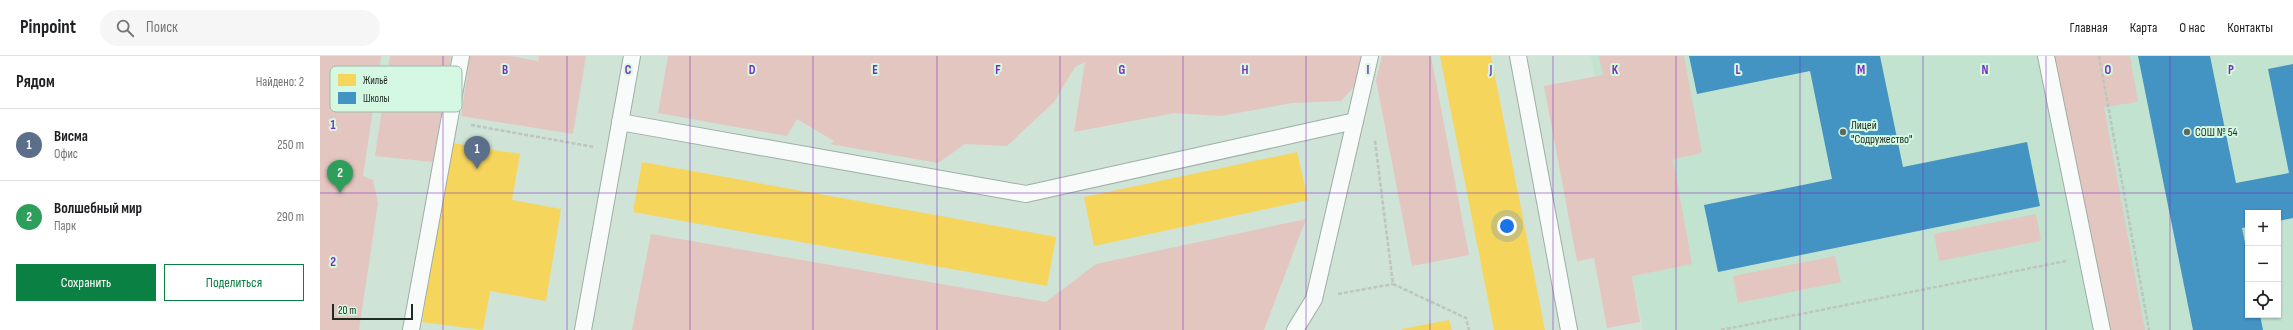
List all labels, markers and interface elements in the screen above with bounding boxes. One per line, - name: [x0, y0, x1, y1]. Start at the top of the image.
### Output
- search box: [100, 10, 380, 46]
- text: Pinpoint: [20, 16, 76, 39]
- icon: search: [114, 17, 136, 39]
- text: Поиск: [146, 18, 178, 37]
- text: Главная: [2070, 19, 2108, 36]
- text: Карта: [2130, 19, 2157, 36]
- text: О нас: [2179, 19, 2205, 36]
- text: Контакты: [2227, 19, 2273, 36]
- text: B: [502, 62, 508, 78]
- text: C: [625, 62, 632, 78]
- text: D: [749, 62, 756, 78]
- text: E: [872, 62, 878, 78]
- text: F: [995, 62, 1001, 78]
- text: G: [1119, 62, 1126, 78]
- text: H: [1242, 62, 1249, 78]
- text: I: [1367, 62, 1370, 78]
- text: J: [1489, 62, 1493, 78]
- text: K: [1612, 62, 1619, 78]
- text: L: [1735, 62, 1741, 78]
- text: M: [1857, 62, 1865, 78]
- text: N: [1982, 62, 1989, 78]
- text: O: [2105, 62, 2112, 78]
- text: P: [2228, 62, 2234, 78]
- legend: [330, 66, 462, 112]
- text: Рядом: [16, 72, 55, 92]
- text: Найдено: 2: [256, 74, 304, 90]
- text: Жильё: [363, 74, 388, 87]
- text: Школы: [363, 92, 390, 105]
- text: 1: [330, 117, 336, 133]
- place label: Лицей "Содружество": [1851, 118, 1913, 147]
- place label: СОШ № 54: [2195, 125, 2238, 140]
- text: Висма: [54, 127, 88, 146]
- marker: Лицей "Содружество": [1838, 127, 1848, 137]
- marker: СОШ № 54: [2182, 127, 2192, 137]
- pin: 1: [464, 136, 490, 169]
- text: 1: [26, 137, 32, 153]
- text: 250 m: [277, 137, 304, 153]
- text: Офис: [54, 146, 78, 162]
- pin: 2: [327, 160, 353, 193]
- text: Волшебный мир: [54, 199, 142, 218]
- text: 2: [26, 209, 32, 225]
- text: 290 m: [277, 209, 304, 225]
- map controls: [2245, 210, 2281, 318]
- button: +: [2245, 210, 2281, 246]
- your location: [1497, 216, 1517, 236]
- text: Парк: [54, 218, 76, 234]
- button: −: [2245, 246, 2281, 282]
- text: 2: [330, 254, 336, 270]
- button: Сохранить: [16, 264, 156, 301]
- button: Поделиться: [164, 264, 304, 301]
- button: locate: [2245, 282, 2281, 318]
- scale bar: [332, 302, 413, 321]
- text: 20 m: [338, 304, 356, 317]

